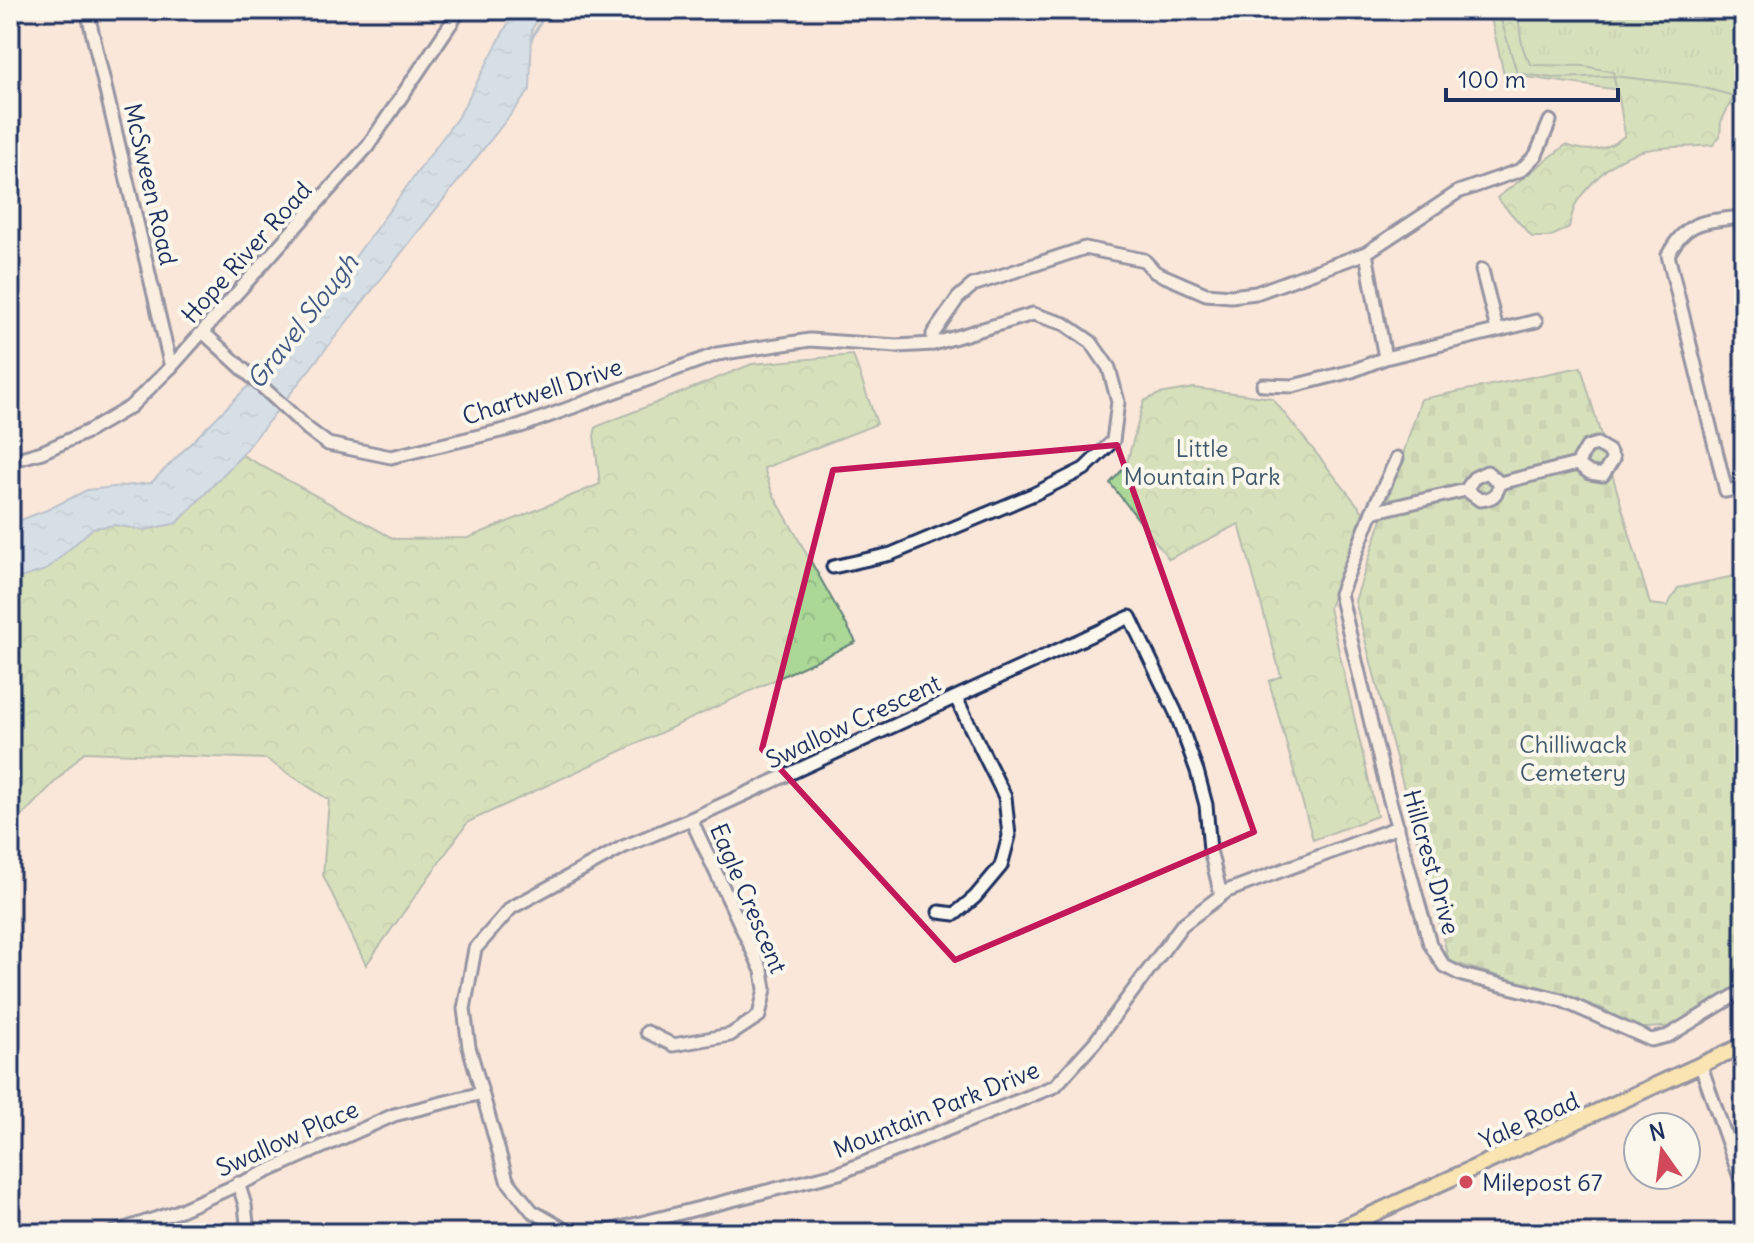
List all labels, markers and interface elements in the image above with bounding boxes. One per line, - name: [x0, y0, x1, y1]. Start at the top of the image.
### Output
- scale bar: [1446, 52, 1618, 102]
- text: 100 m: [1458, 64, 1526, 94]
- street label: McSween Road: [118, 100, 184, 268]
- street label: Hope River Road: [175, 175, 317, 329]
- water label: Gravel Slough: [239, 246, 366, 395]
- street label: Chartwell Drive: [458, 351, 626, 431]
- park label: Little Mountain Park: [1124, 433, 1280, 491]
- street label: Swallow Crescent: [761, 667, 945, 775]
- park label: Chilliwack Cemetery: [1519, 729, 1627, 787]
- street label: Hillcrest Drive: [1397, 786, 1467, 938]
- street label: Eagle Crescent: [704, 819, 794, 977]
- street label: Mountain Park Drive: [829, 1054, 1043, 1164]
- street label: Yale Road: [1475, 1085, 1583, 1155]
- street label: Swallow Place: [211, 1093, 363, 1183]
- north arrow: [1622, 1111, 1702, 1191]
- text: N: [1646, 1116, 1668, 1147]
- place label: Milepost 67: [1482, 1167, 1603, 1197]
- marker: Milepost 67: [1457, 1173, 1475, 1191]

